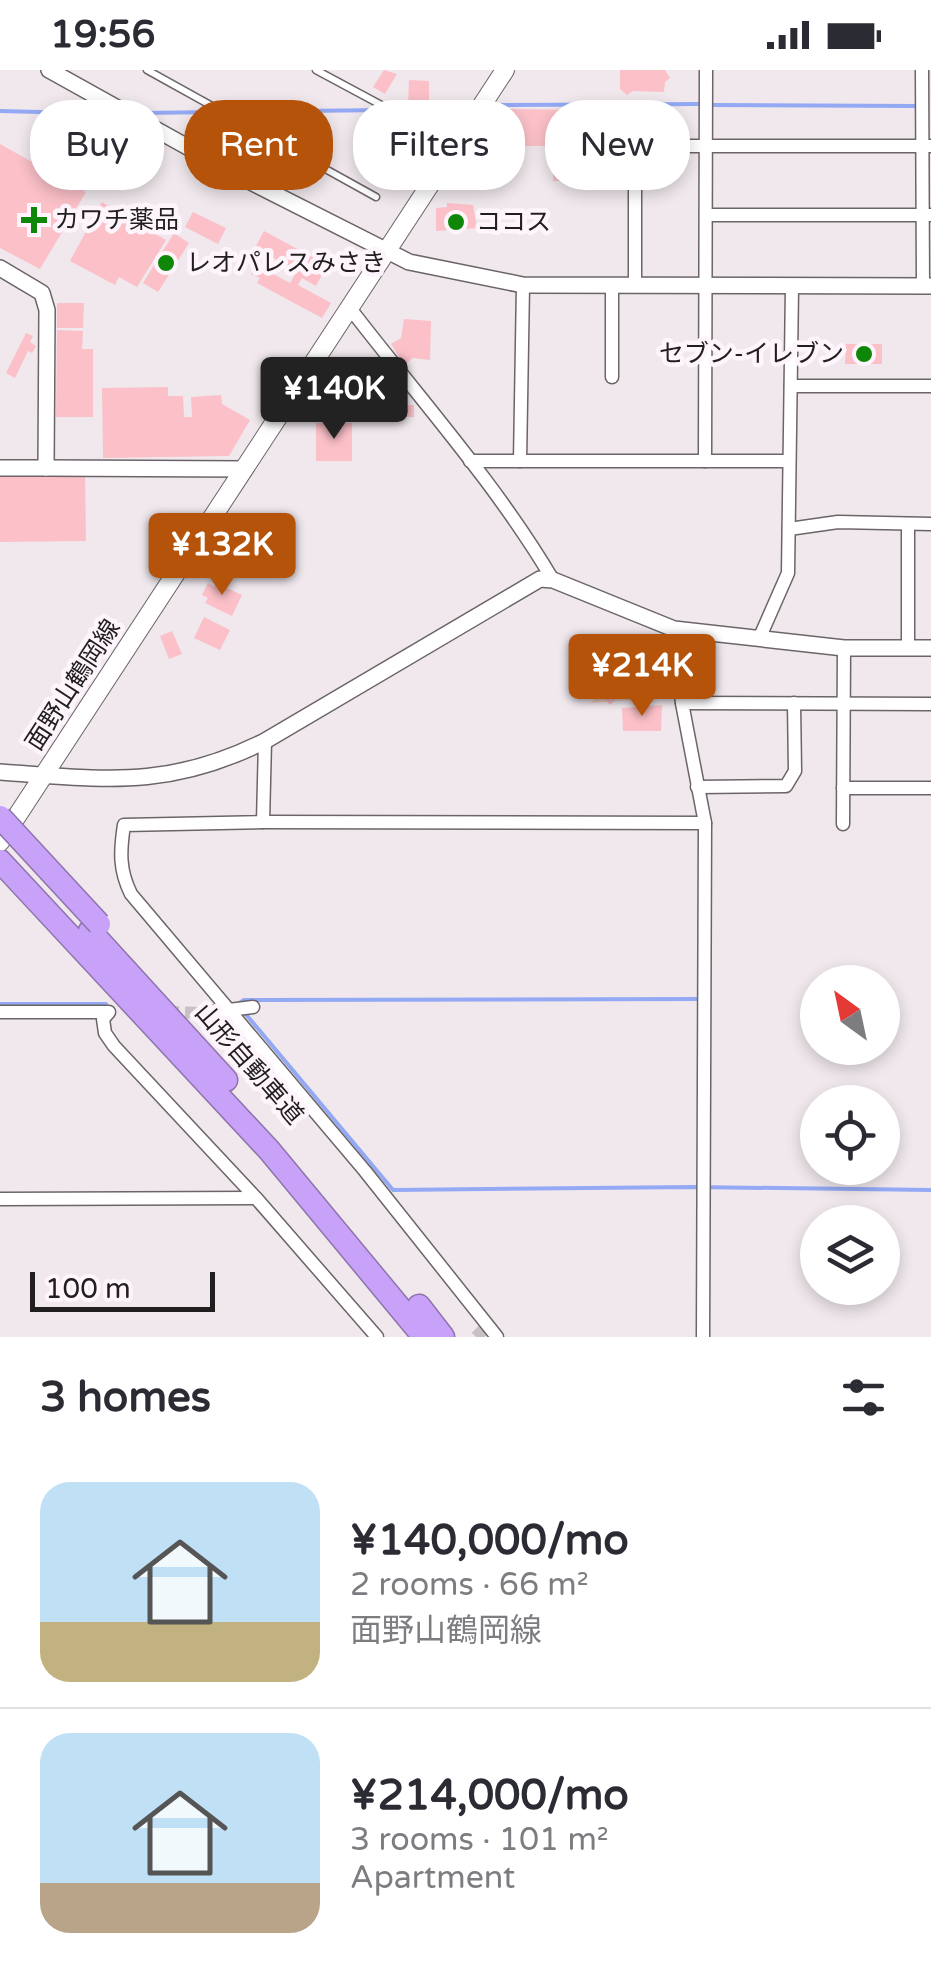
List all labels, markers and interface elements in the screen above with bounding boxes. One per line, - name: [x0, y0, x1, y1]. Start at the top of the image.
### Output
- text: 19:56: [50, 12, 155, 58]
- chip: Buy: [30, 100, 164, 190]
- chip: Rent: [184, 100, 333, 190]
- chip: Filters: [353, 100, 525, 190]
- chip: New: [545, 100, 690, 190]
- place label: カワチ薬品: [54, 205, 179, 235]
- place label: ココス: [476, 207, 551, 237]
- marker: カワチ薬品: [23, 209, 45, 231]
- marker: ココス: [445, 211, 467, 233]
- place label: レオパレスみさき: [186, 248, 386, 278]
- marker: レオパレスみさき: [155, 252, 177, 274]
- place label: セブン-イレブン: [659, 339, 844, 369]
- marker: セブン-イレブン: [853, 343, 875, 365]
- pin: ¥140K: [264, 357, 404, 442]
- text: ¥140K: [283, 370, 385, 408]
- pin: ¥132K: [152, 513, 292, 598]
- text: ¥132K: [171, 526, 273, 564]
- street label: 面野山鶴岡線: [20, 614, 126, 756]
- pin: ¥214K: [572, 634, 712, 719]
- text: ¥214K: [591, 647, 693, 685]
- north arrow: [800, 965, 900, 1065]
- map controls: [800, 965, 900, 1305]
- street label: 山形自動車道: [188, 998, 310, 1130]
- button: locate: [800, 1085, 900, 1185]
- button: layers: [800, 1205, 900, 1305]
- scale bar: [30, 1267, 215, 1312]
- text: 100 m: [45, 1272, 131, 1306]
- icon: filters: [836, 1370, 891, 1425]
- text: 3 homes: [40, 1372, 211, 1423]
- text: ¥140,000/mo: [350, 1515, 629, 1566]
- icon: home: [120, 1522, 240, 1642]
- text: 2 rooms · 66 m²: [350, 1566, 589, 1604]
- text: 面野山鶴岡線: [350, 1612, 542, 1650]
- text: ¥214,000/mo: [350, 1770, 629, 1821]
- icon: home: [120, 1773, 240, 1893]
- text: 3 rooms · 101 m²: [350, 1821, 609, 1859]
- text: Apartment: [350, 1859, 515, 1897]

